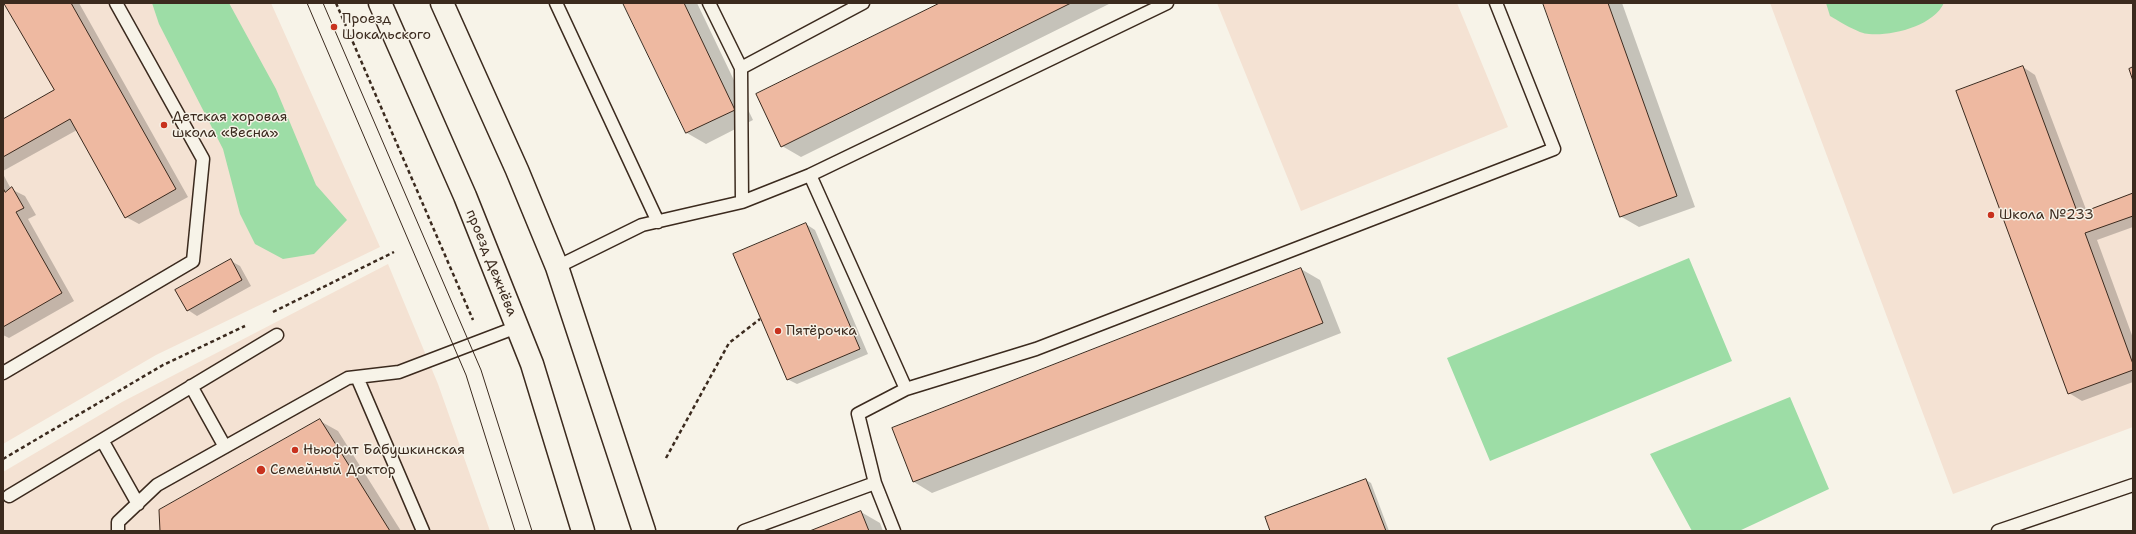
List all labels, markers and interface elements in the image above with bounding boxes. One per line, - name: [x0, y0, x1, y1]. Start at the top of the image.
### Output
- place label: Проезд Шокальского: [342, 11, 431, 44]
- marker: Проезд Шокальского: [329, 22, 339, 32]
- place label: Детская хоровая школа «Весна»: [172, 109, 288, 142]
- marker: Детская хоровая школа «Весна»: [159, 120, 169, 130]
- street label: проезд Дежнёва: [462, 207, 520, 319]
- place label: Школа №233: [1999, 207, 2094, 223]
- marker: Школа №233: [1986, 210, 1996, 220]
- place label: Пятёрочка: [786, 323, 857, 339]
- marker: Пятёрочка: [773, 326, 783, 336]
- place label: Ньюфит Бабушкинская: [303, 442, 465, 458]
- marker: Ньюфит Бабушкинская: [290, 445, 300, 455]
- place label: Семейный Доктор: [270, 462, 396, 478]
- marker: Семейный Доктор: [255, 464, 267, 476]

